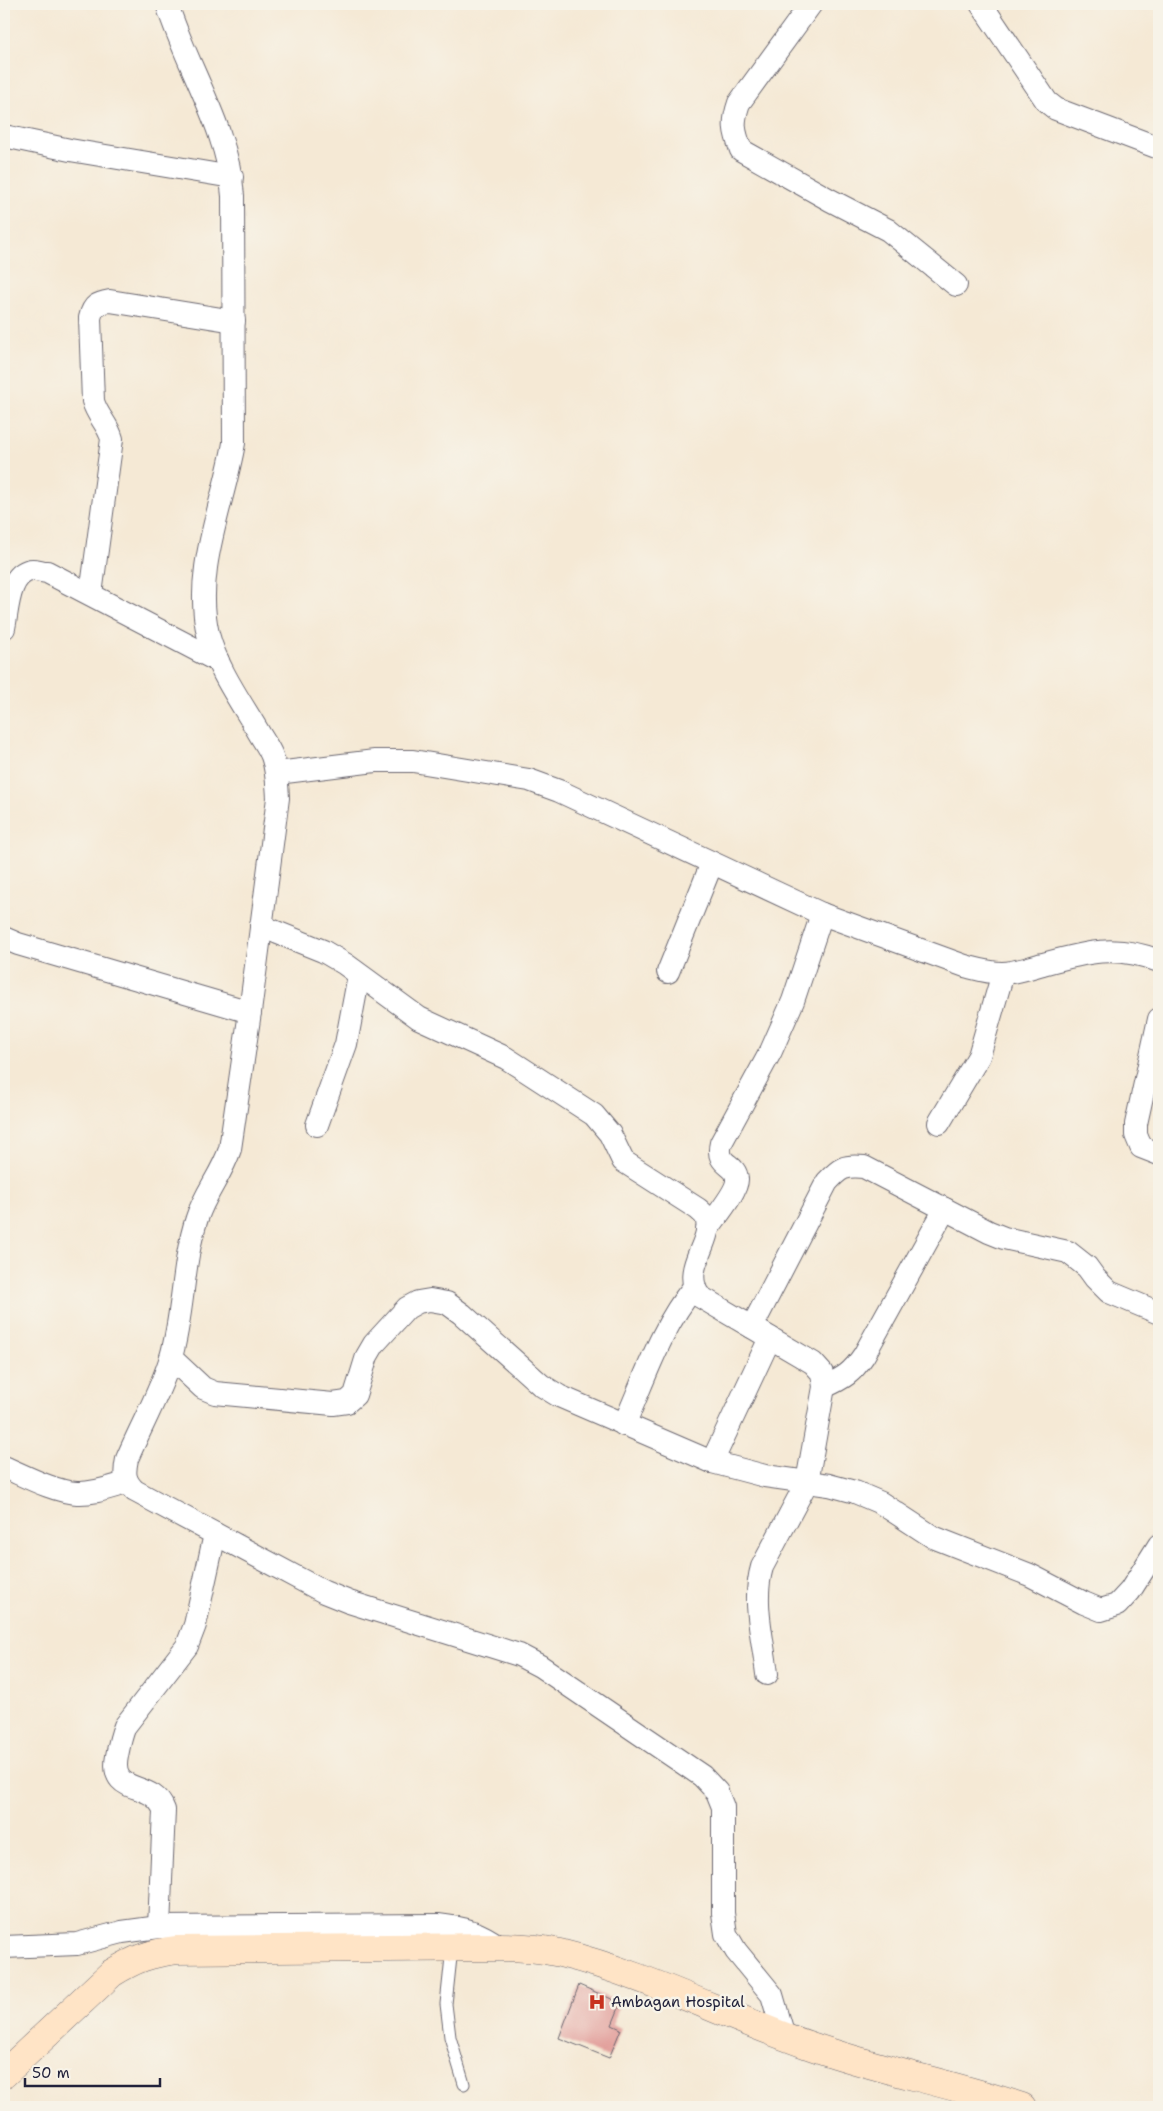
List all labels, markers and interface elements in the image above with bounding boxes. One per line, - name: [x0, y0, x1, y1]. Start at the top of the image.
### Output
- hospital icon: Ambagan Hospital: [587, 1992, 607, 2012]
- place label: Ambagan Hospital: [611, 1992, 745, 2012]
- scale bar: [25, 2056, 160, 2088]
- text: 50 m: [32, 2063, 70, 2083]

